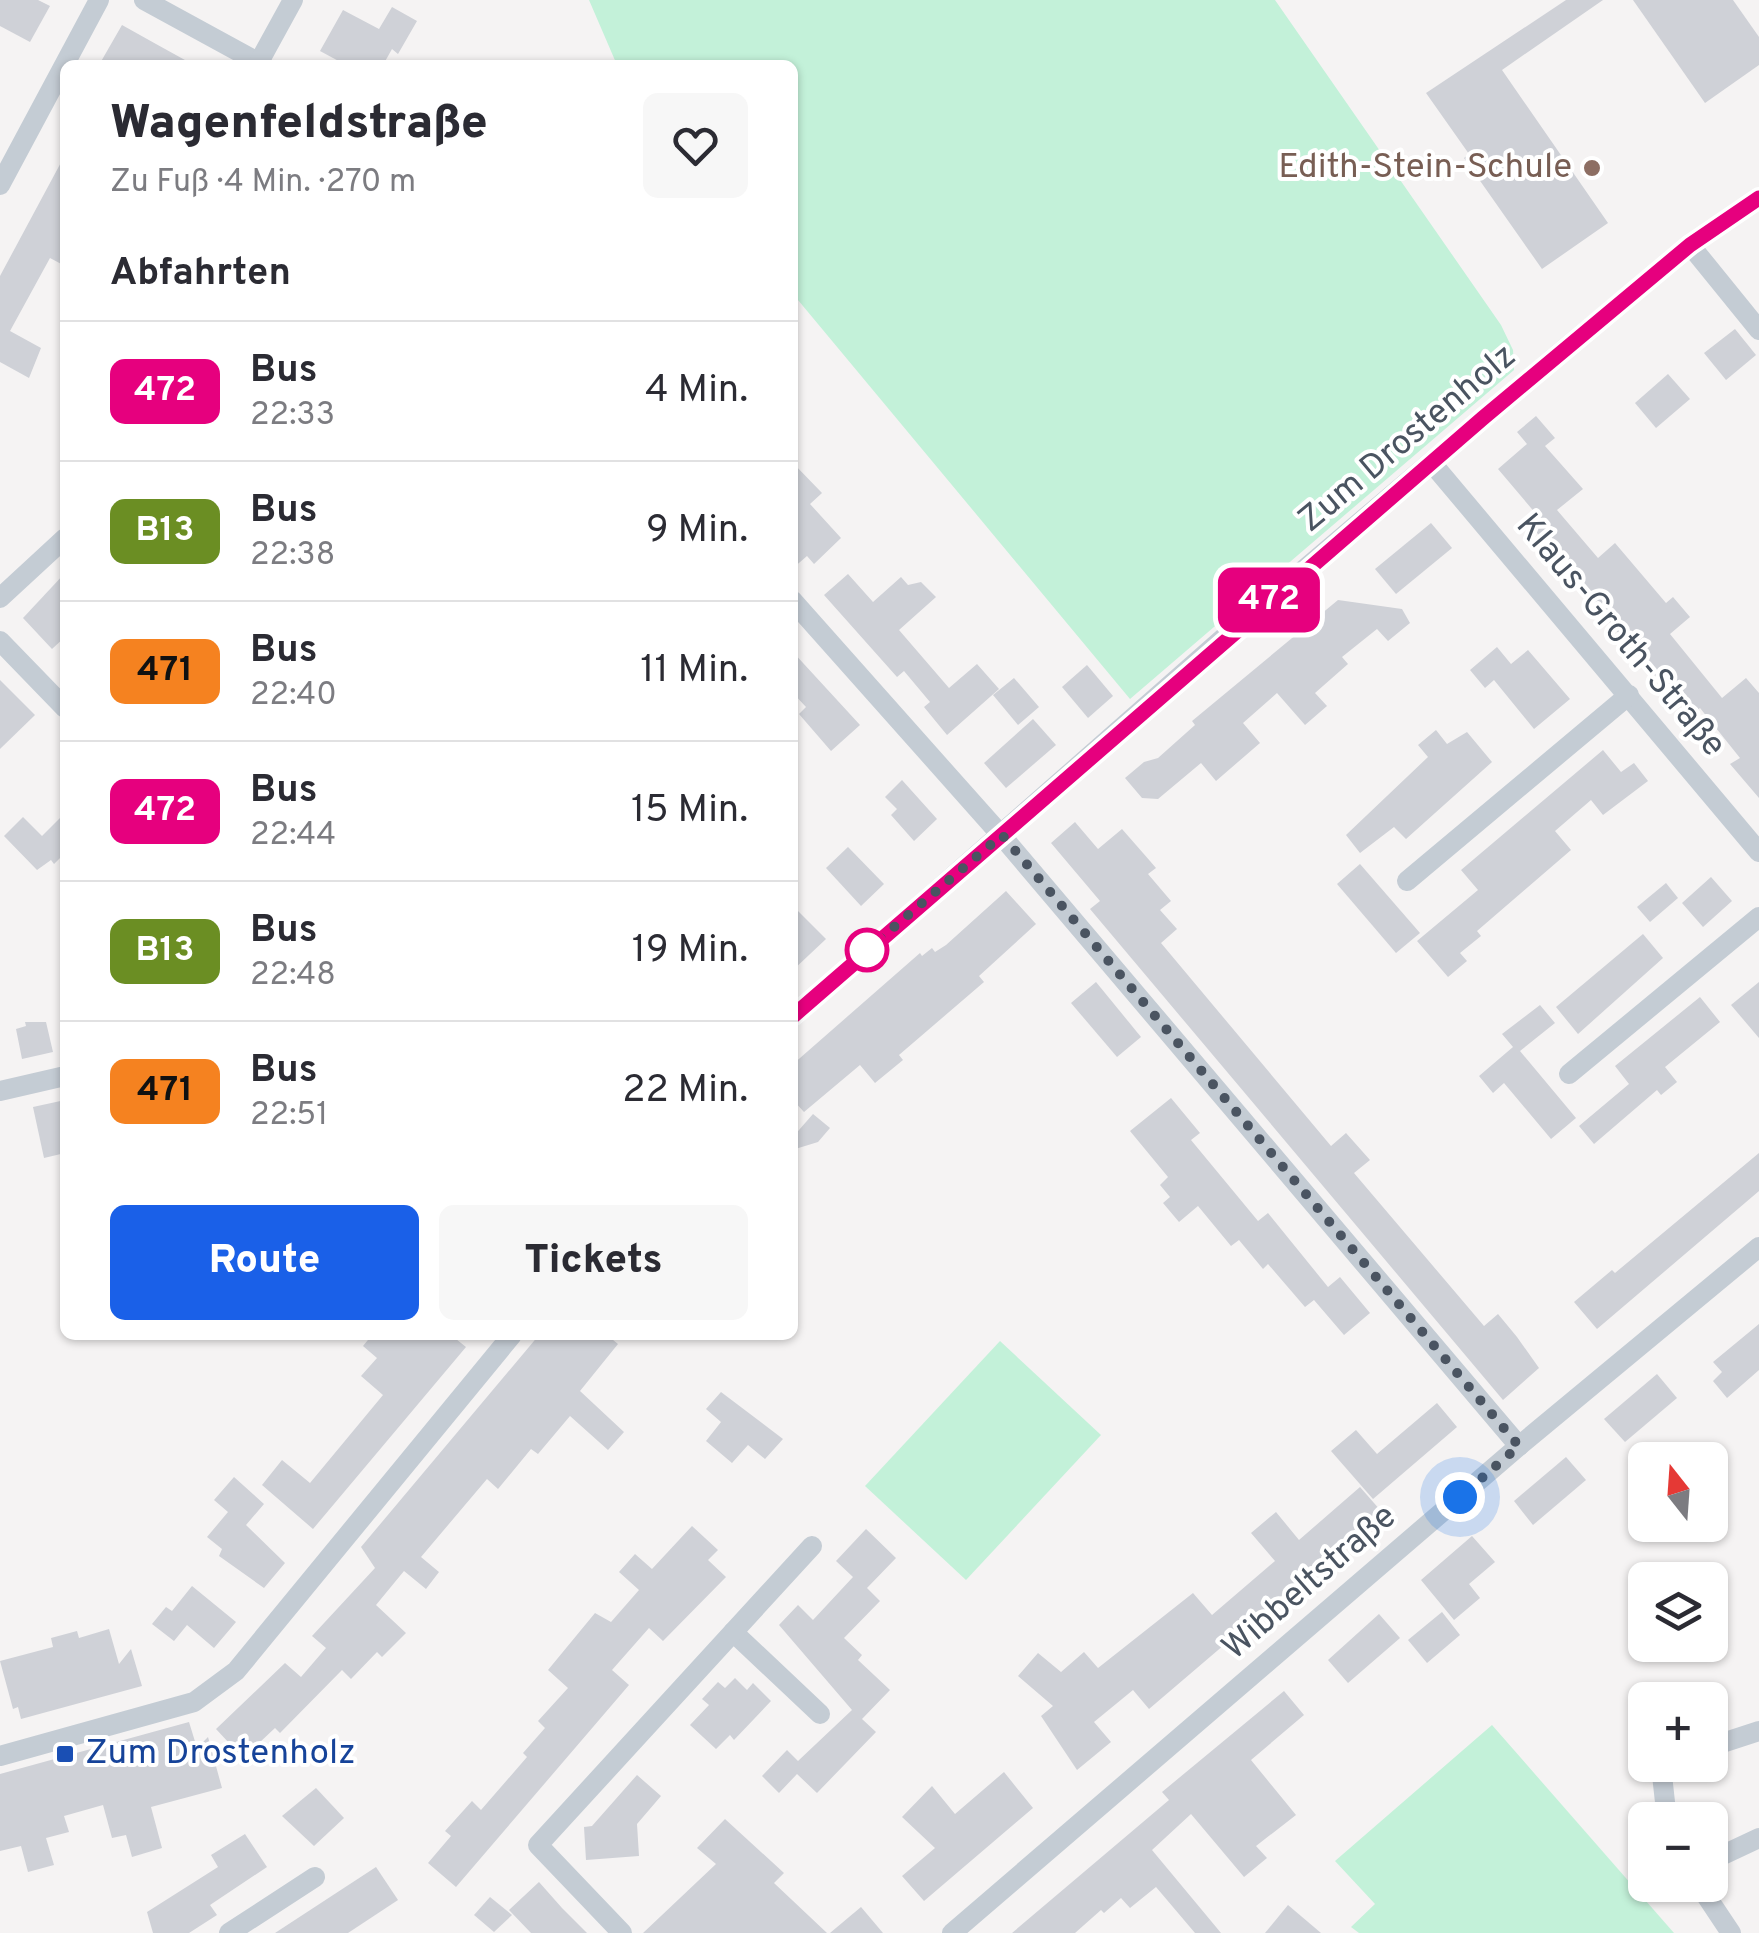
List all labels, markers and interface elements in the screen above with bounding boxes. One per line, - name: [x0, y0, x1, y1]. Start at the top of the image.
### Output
- button: heart: [643, 93, 748, 198]
- text: Wagenfeldstraße: [110, 95, 488, 155]
- place label: Edith-Stein-Schule: [1278, 146, 1572, 190]
- marker: Edith-Stein-Schule: [1581, 157, 1603, 179]
- text: Zu Fuß · 4 Min. · 270 m: [110, 163, 416, 203]
- text: Abfahrten: [110, 250, 291, 299]
- street label: Zum Drostenholz: [1290, 335, 1526, 543]
- text: Bus: [250, 347, 317, 396]
- text: 4 Min.: [645, 367, 748, 416]
- text: 472: [134, 369, 196, 413]
- text: 22:33: [250, 396, 335, 436]
- text: Bus: [250, 487, 317, 536]
- street label: Klaus-Groth-Straße: [1505, 505, 1735, 767]
- text: 9 Min.: [646, 507, 748, 556]
- text: B13: [135, 509, 195, 553]
- text: 22:38: [250, 536, 335, 576]
- line badge: 472: [1212, 568, 1326, 632]
- text: 472: [1238, 578, 1300, 622]
- text: Bus: [250, 627, 317, 676]
- text: 11 Min.: [640, 647, 748, 696]
- text: 471: [137, 649, 193, 693]
- text: 22:40: [250, 676, 337, 716]
- text: Bus: [250, 767, 317, 816]
- text: 15 Min.: [631, 787, 748, 836]
- text: 472: [134, 789, 196, 833]
- text: 22:44: [250, 816, 336, 856]
- text: Bus: [250, 907, 317, 956]
- text: 19 Min.: [632, 927, 748, 976]
- text: B13: [135, 929, 195, 973]
- unlabelled marker: [846, 929, 888, 971]
- text: 22:48: [250, 956, 336, 996]
- text: Bus: [250, 1047, 317, 1096]
- text: 22 Min.: [622, 1067, 748, 1116]
- text: 471: [137, 1069, 193, 1113]
- text: 22:51: [250, 1096, 328, 1136]
- button: Route: [110, 1205, 419, 1320]
- button: Tickets: [439, 1205, 748, 1320]
- north arrow: [1628, 1442, 1728, 1542]
- map controls: [1628, 1442, 1728, 1902]
- your location: [1435, 1472, 1485, 1522]
- street label: Wibbeltstraße: [1214, 1495, 1406, 1671]
- button: layers: [1628, 1562, 1728, 1662]
- button: +: [1628, 1682, 1728, 1782]
- place label: Zum Drostenholz: [85, 1732, 356, 1776]
- marker: Zum Drostenholz: [54, 1743, 76, 1765]
- button: −: [1628, 1802, 1728, 1902]

